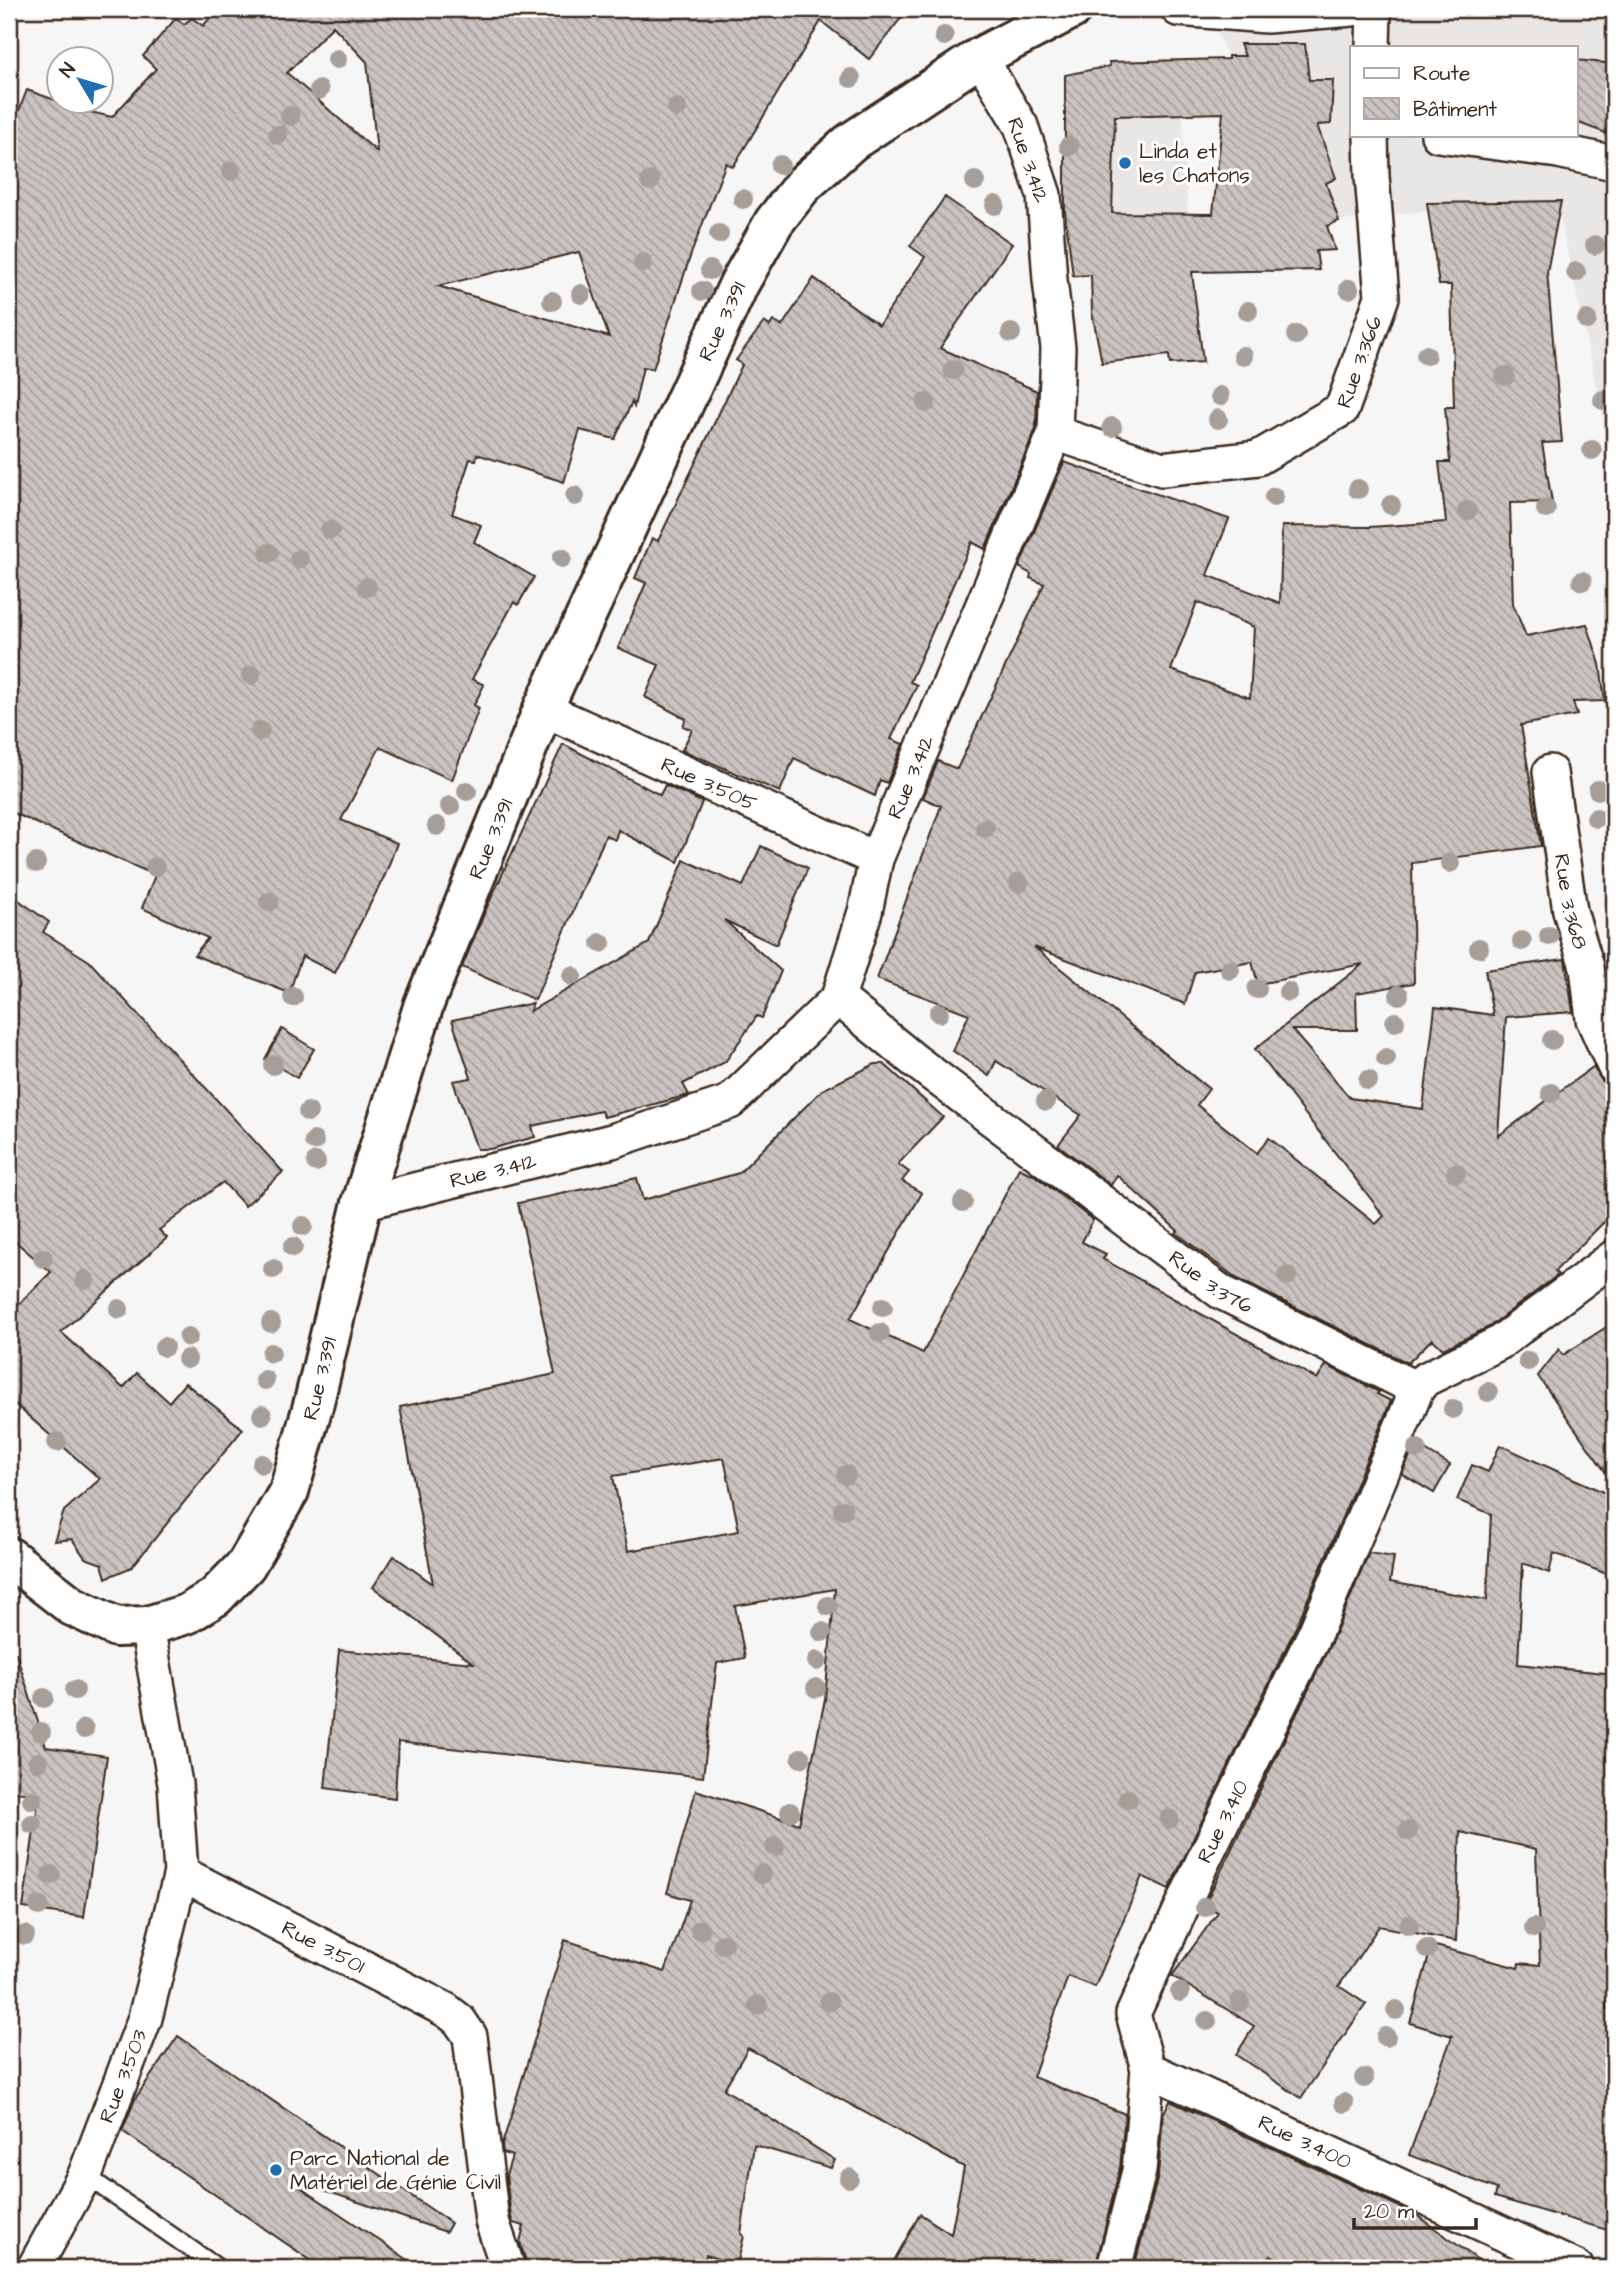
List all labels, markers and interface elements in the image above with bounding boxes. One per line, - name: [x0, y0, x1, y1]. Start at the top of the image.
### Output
- north arrow: [46, 46, 116, 116]
- legend: [1350, 46, 1578, 136]
- text: N: [53, 57, 82, 83]
- text: Route: [1413, 59, 1470, 88]
- text: Bâtiment: [1413, 95, 1497, 124]
- street label: Rue 3.412: [1000, 114, 1056, 206]
- place label: Linda et les Chatons: [1139, 137, 1250, 190]
- marker: Linda et les Chatons: [1117, 155, 1133, 171]
- street label: Rue 3.391: [691, 276, 753, 366]
- street label: Rue 3.366: [1329, 312, 1389, 412]
- street label: Rue 3.412: [880, 731, 941, 823]
- street label: Rue 3.505: [656, 750, 762, 818]
- street label: Rue 3.391: [461, 794, 520, 883]
- street label: Rue 3.368: [1547, 852, 1595, 953]
- street label: Rue 3.412: [447, 1146, 539, 1195]
- street label: Rue 3.376: [1163, 1243, 1258, 1320]
- street label: Rue 3.391: [295, 1334, 344, 1423]
- street label: Rue 3.410: [1190, 1775, 1255, 1868]
- street label: Rue 3.501: [277, 1913, 370, 1980]
- street label: Rue 3.503: [92, 2025, 154, 2127]
- street label: Rue 3.400: [1254, 2108, 1356, 2176]
- place label: Parc National de Matériel de Génie Civil: [290, 2144, 501, 2197]
- marker: Parc National de Matériel de Génie Civil: [268, 2162, 284, 2178]
- scale bar: [1354, 2186, 1476, 2230]
- text: 20 m: [1364, 2197, 1415, 2226]

